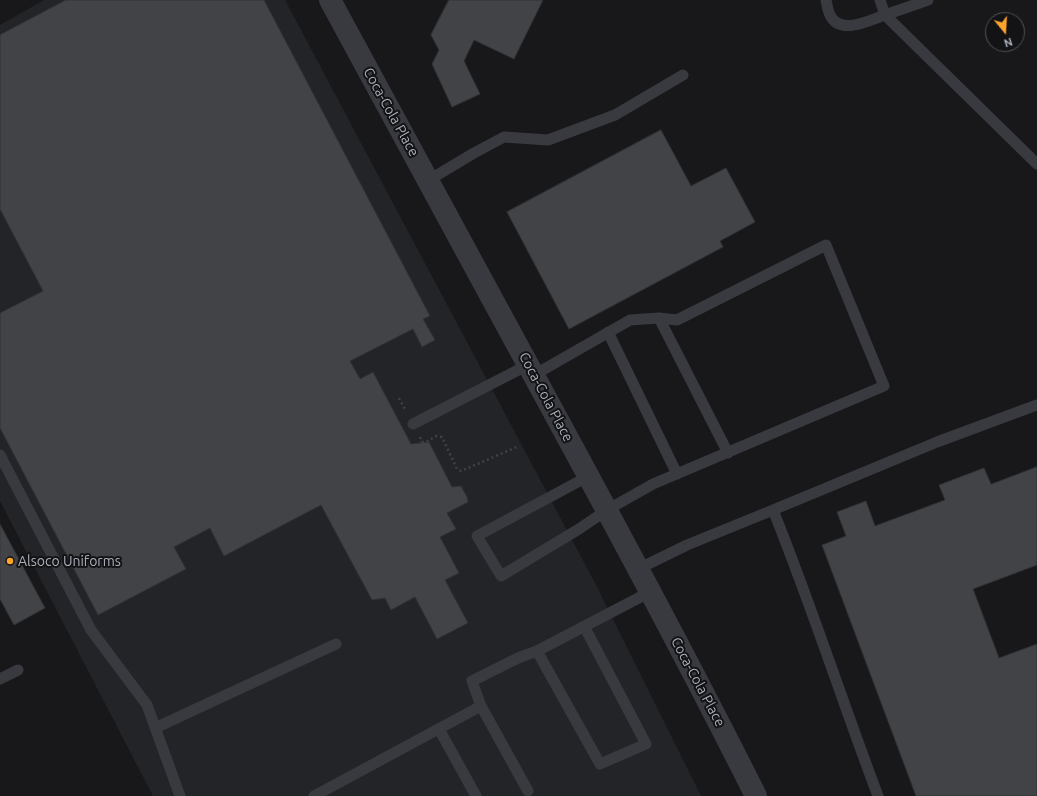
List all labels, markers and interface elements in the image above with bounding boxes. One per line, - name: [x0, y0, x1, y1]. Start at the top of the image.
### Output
- north arrow: [985, 12, 1025, 52]
- text: N: [1003, 35, 1014, 49]
- street label: Coca-Cola Place: [360, 65, 422, 159]
- street label: Coca-Cola Place: [515, 349, 577, 445]
- place label: Alsoco Uniforms: [18, 553, 121, 569]
- marker: Alsoco Uniforms: [5, 556, 15, 566]
- street label: Coca-Cola Place: [667, 634, 729, 730]

